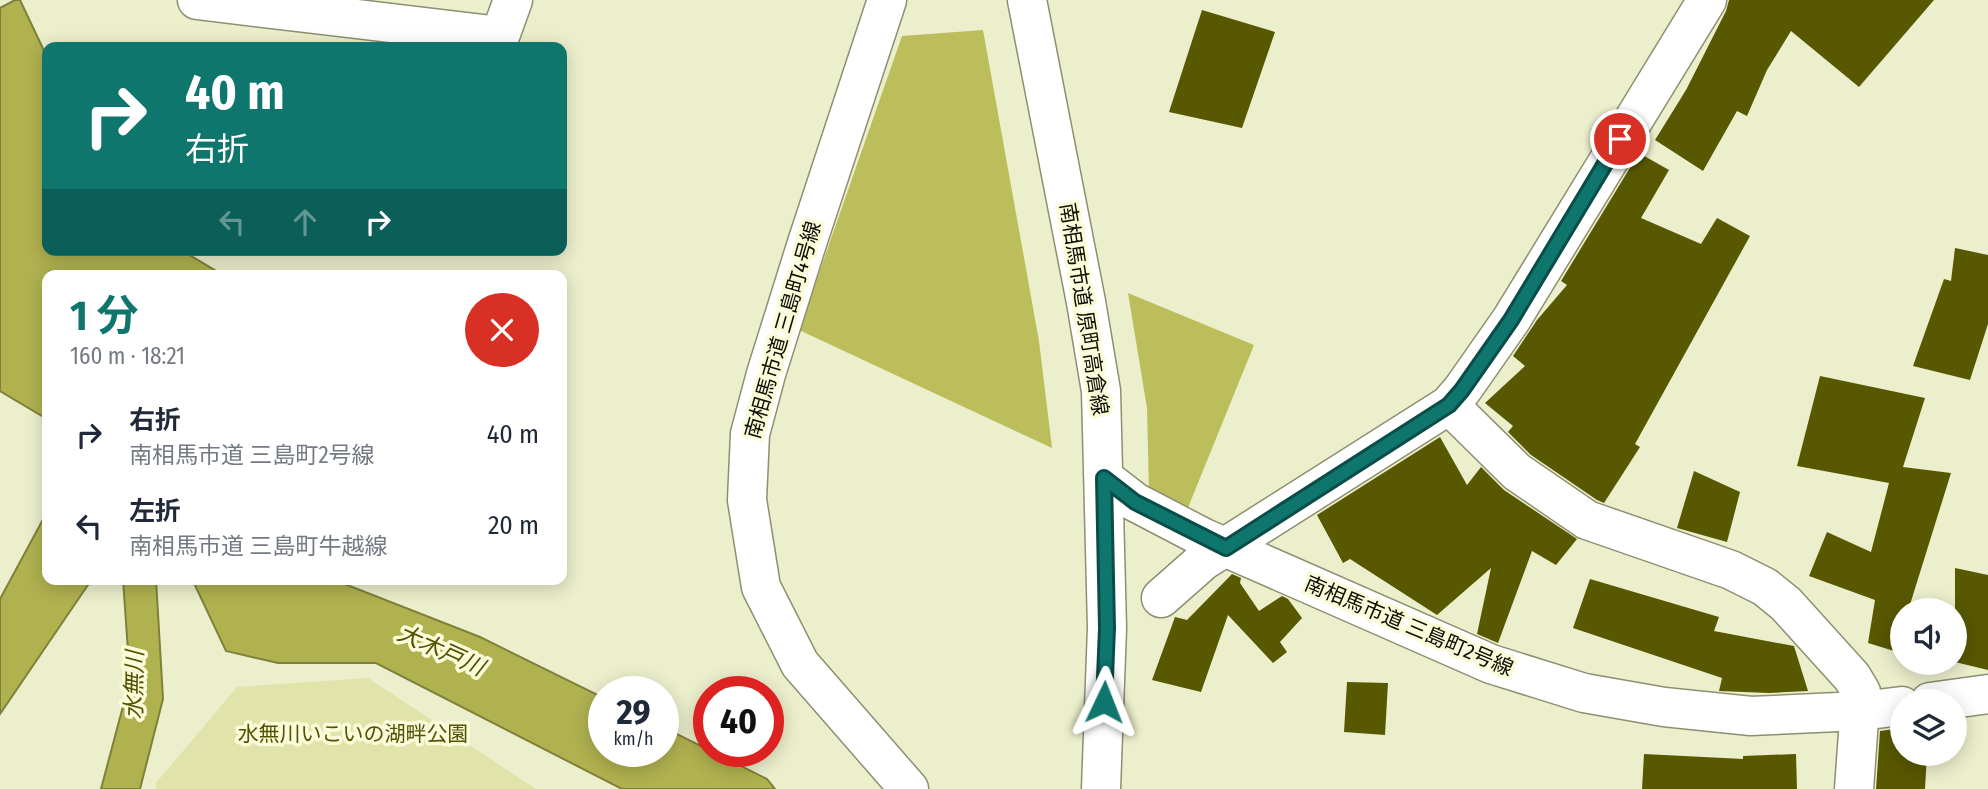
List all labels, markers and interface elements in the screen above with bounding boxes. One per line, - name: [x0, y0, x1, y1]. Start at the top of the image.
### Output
- text: 40 m: [185, 63, 285, 122]
- icon: right: [70, 70, 161, 161]
- pin: [1590, 109, 1650, 169]
- icon: arrive: [1601, 120, 1639, 158]
- text: 右折: [185, 130, 249, 168]
- street label: 南相馬市道 原町高倉線: [1054, 201, 1114, 417]
- icon: left: [213, 203, 251, 241]
- icon: ahead: [286, 203, 324, 241]
- icon: right: [359, 203, 397, 241]
- street label: 南相馬市道 三島町4号線: [739, 218, 827, 442]
- text: 1 分: [70, 291, 139, 341]
- button: close: [465, 293, 539, 367]
- text: 160 m · 18:21: [70, 342, 185, 370]
- text: 右折: [129, 405, 181, 436]
- icon: right: [70, 416, 108, 454]
- text: 40 m: [487, 419, 539, 450]
- text: 南相馬市道 三島町2号線: [129, 441, 375, 469]
- text: 左折: [129, 496, 181, 527]
- icon: left: [70, 507, 108, 545]
- text: 20 m: [488, 510, 539, 541]
- text: 南相馬市道 三島町牛越線: [129, 532, 387, 560]
- street label: 南相馬市道 三島町2号線: [1301, 570, 1517, 682]
- map controls: [1890, 598, 1967, 766]
- button: sound: [1890, 598, 1967, 675]
- water label: 大木戸川: [393, 619, 491, 683]
- water label: 水無川: [119, 647, 149, 720]
- position arrow: [1067, 665, 1141, 739]
- speed limit sign: 40: [693, 676, 784, 767]
- button: layers: [1890, 689, 1967, 766]
- text: 29: [616, 691, 651, 733]
- park label: 水無川いこいの湖畔公園: [238, 721, 469, 747]
- text: km/h: [613, 728, 654, 750]

